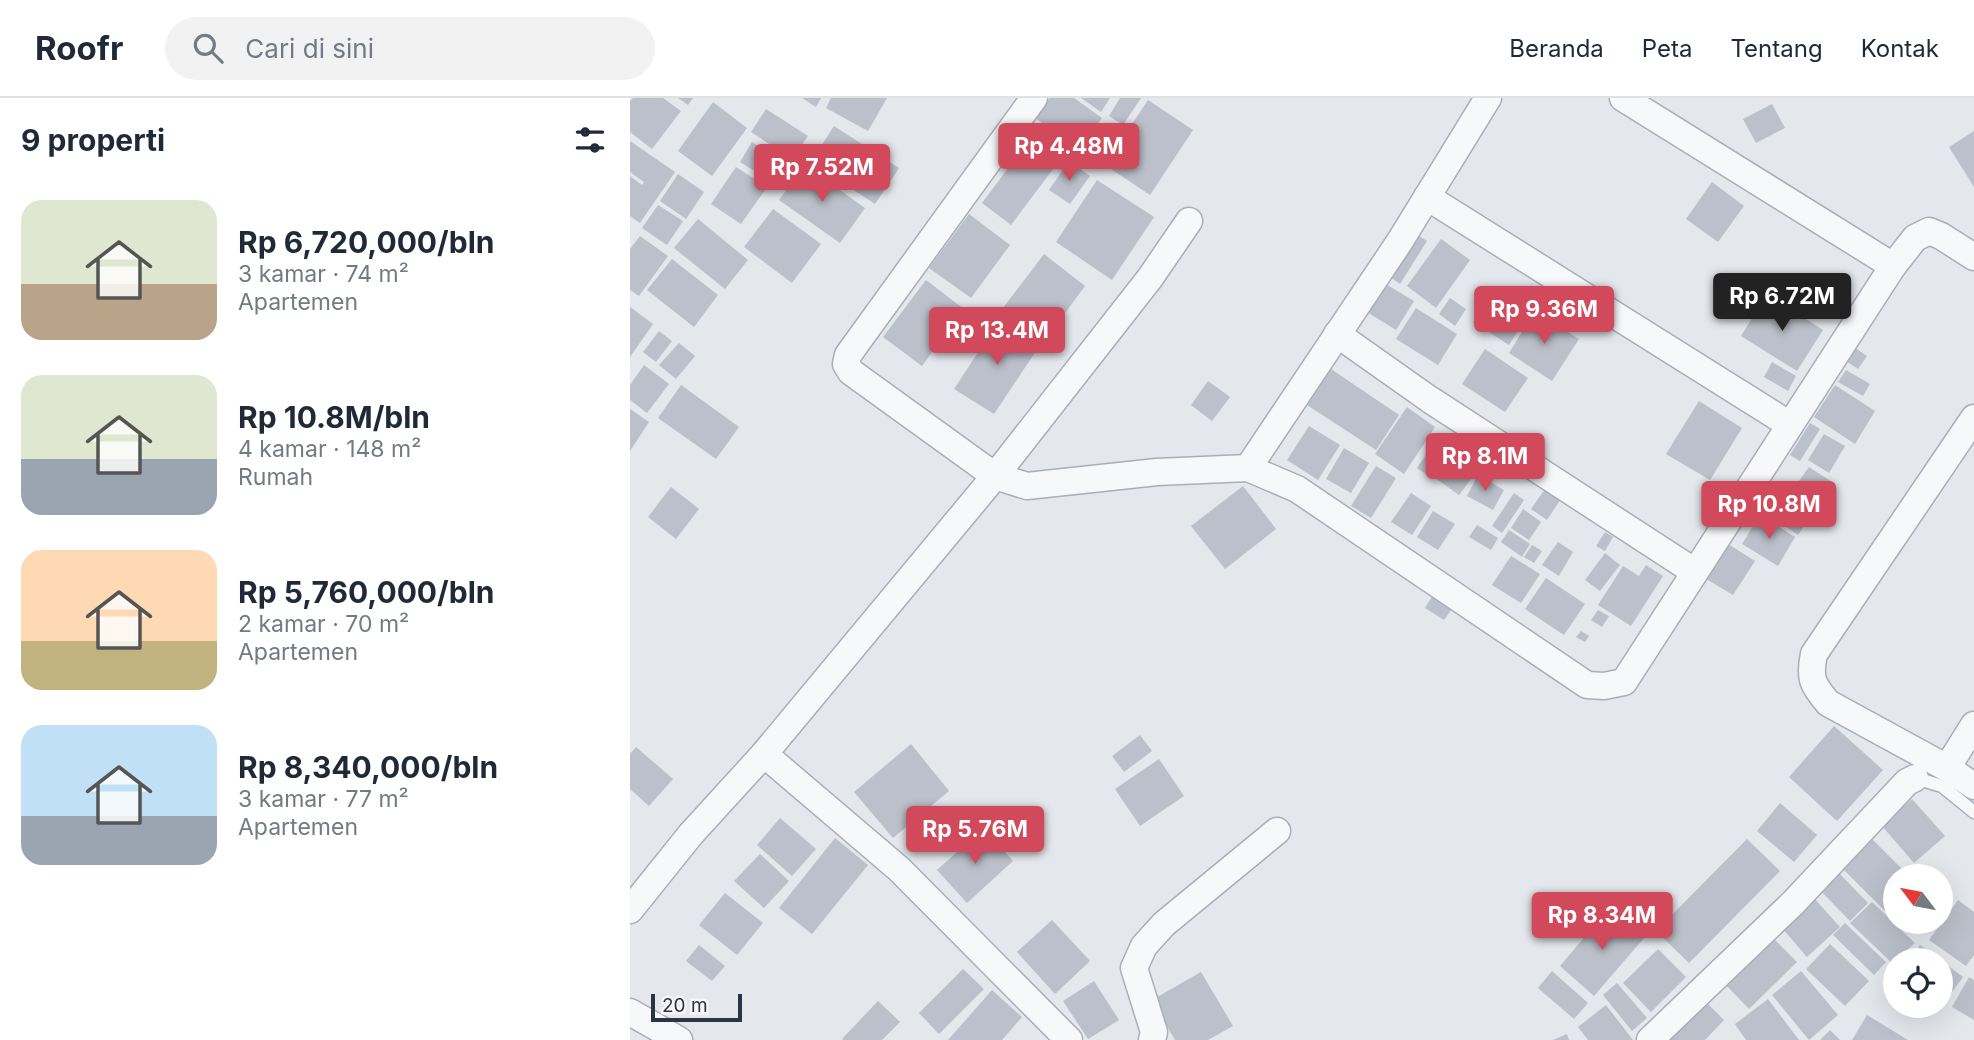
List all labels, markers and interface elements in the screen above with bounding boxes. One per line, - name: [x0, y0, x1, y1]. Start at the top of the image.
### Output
- search box: [165, 17, 655, 80]
- text: Roofr: [35, 28, 123, 68]
- icon: search: [189, 29, 227, 67]
- text: Cari di sini: [245, 33, 374, 64]
- text: Beranda: [1509, 34, 1604, 63]
- text: Peta: [1642, 34, 1692, 63]
- text: Tentang: [1730, 34, 1823, 63]
- text: Kontak: [1861, 34, 1939, 63]
- icon: filters: [571, 121, 609, 159]
- text: 9 properti: [21, 122, 165, 158]
- pin: Rp 4.48M: [997, 123, 1141, 183]
- text: Rp 4.48M: [1014, 132, 1124, 160]
- pin: Rp 7.52M: [750, 144, 894, 204]
- text: Rp 7.52M: [770, 153, 874, 181]
- text: Rp 6,720,000/bln: [238, 224, 494, 260]
- icon: home: [77, 228, 161, 312]
- text: 3 kamar · 74 m²: [238, 260, 409, 288]
- pin: Rp 6.72M: [1710, 274, 1854, 333]
- text: Rp 6.72M: [1729, 282, 1835, 310]
- pin: Rp 9.36M: [1472, 286, 1616, 346]
- text: Apartemen: [238, 288, 358, 316]
- text: Rp 9.36M: [1490, 295, 1598, 323]
- pin: Rp 13.4M: [925, 308, 1069, 367]
- text: Rp 13.4M: [945, 316, 1049, 344]
- text: Rp 10.8M/bln: [238, 399, 430, 435]
- icon: home: [77, 403, 161, 487]
- pin: Rp 8.1M: [1420, 434, 1550, 493]
- text: 4 kamar · 148 m²: [238, 435, 421, 463]
- text: Rp 8.1M: [1442, 442, 1528, 470]
- text: Rumah: [238, 463, 313, 491]
- pin: Rp 10.8M: [1697, 482, 1841, 541]
- text: Rp 10.8M: [1717, 490, 1821, 518]
- text: Rp 5,760,000/bln: [238, 574, 494, 610]
- icon: home: [77, 578, 161, 662]
- text: 2 kamar · 70 m²: [238, 610, 409, 638]
- text: Apartemen: [238, 638, 358, 666]
- text: Rp 8,340,000/bln: [238, 749, 498, 785]
- icon: home: [77, 753, 161, 837]
- text: 3 kamar · 77 m²: [238, 785, 409, 813]
- pin: Rp 5.76M: [903, 806, 1047, 866]
- text: Apartemen: [238, 813, 358, 841]
- text: Rp 5.76M: [922, 815, 1028, 843]
- north arrow: [1883, 864, 1953, 934]
- map controls: [1883, 864, 1953, 1018]
- pin: Rp 8.34M: [1530, 892, 1674, 952]
- text: Rp 8.34M: [1548, 901, 1656, 929]
- button: locate: [1883, 948, 1953, 1018]
- scale bar: [651, 991, 742, 1023]
- text: 20 m: [662, 994, 708, 1017]

